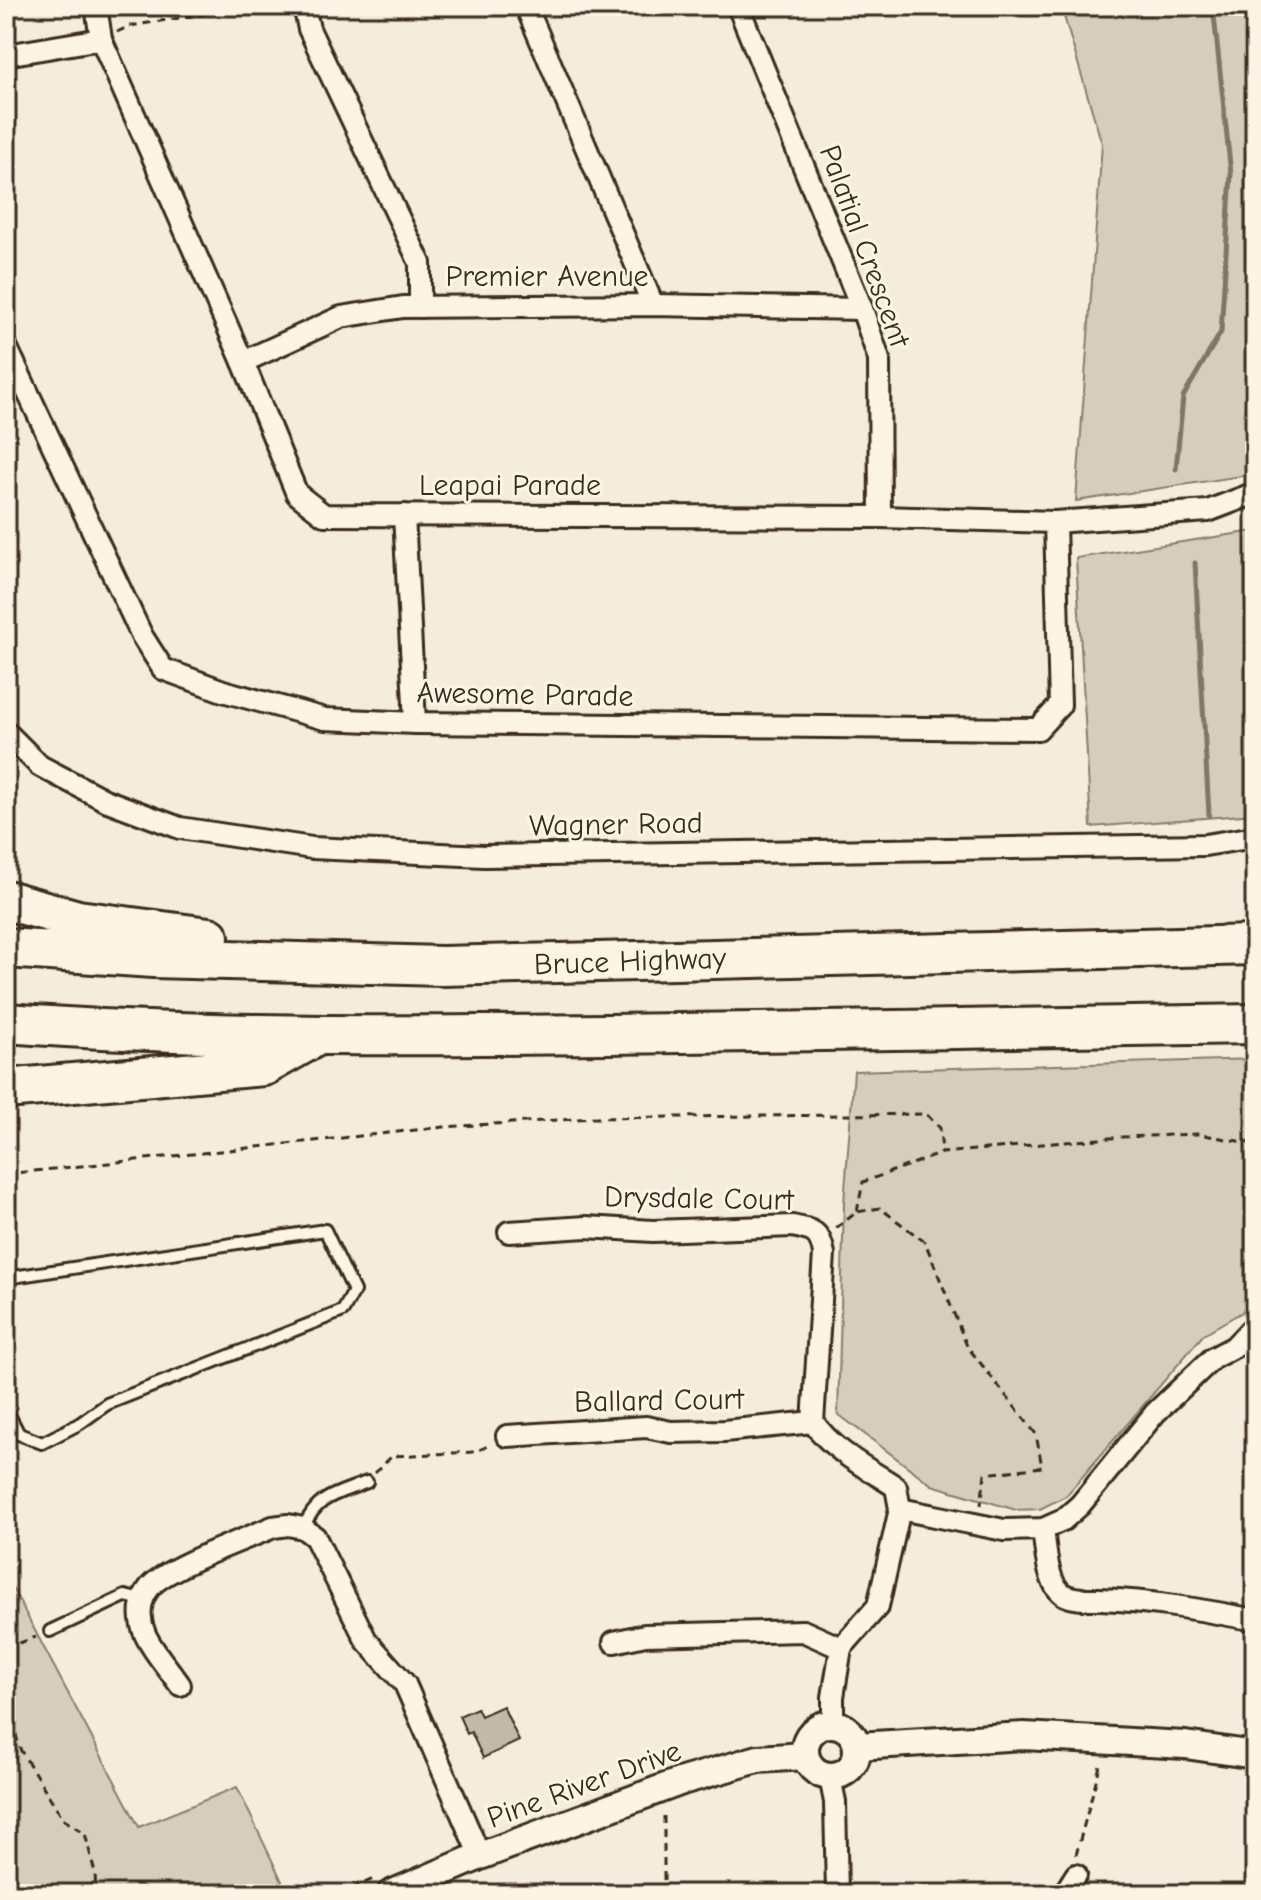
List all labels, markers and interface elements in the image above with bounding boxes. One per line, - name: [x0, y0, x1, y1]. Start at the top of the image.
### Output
- street label: Palatial Crescent: [812, 140, 918, 353]
- street label: Premier Avenue: [445, 259, 649, 294]
- street label: Leapai Parade: [419, 468, 601, 503]
- street label: Awesome Parade: [416, 675, 634, 714]
- street label: Wagner Road: [529, 805, 703, 844]
- street label: Bruce Highway: [533, 941, 727, 982]
- street label: Drysdale Court: [604, 1179, 796, 1218]
- street label: Ballard Court: [574, 1381, 746, 1419]
- street label: Pine River Drive: [483, 1733, 686, 1836]

